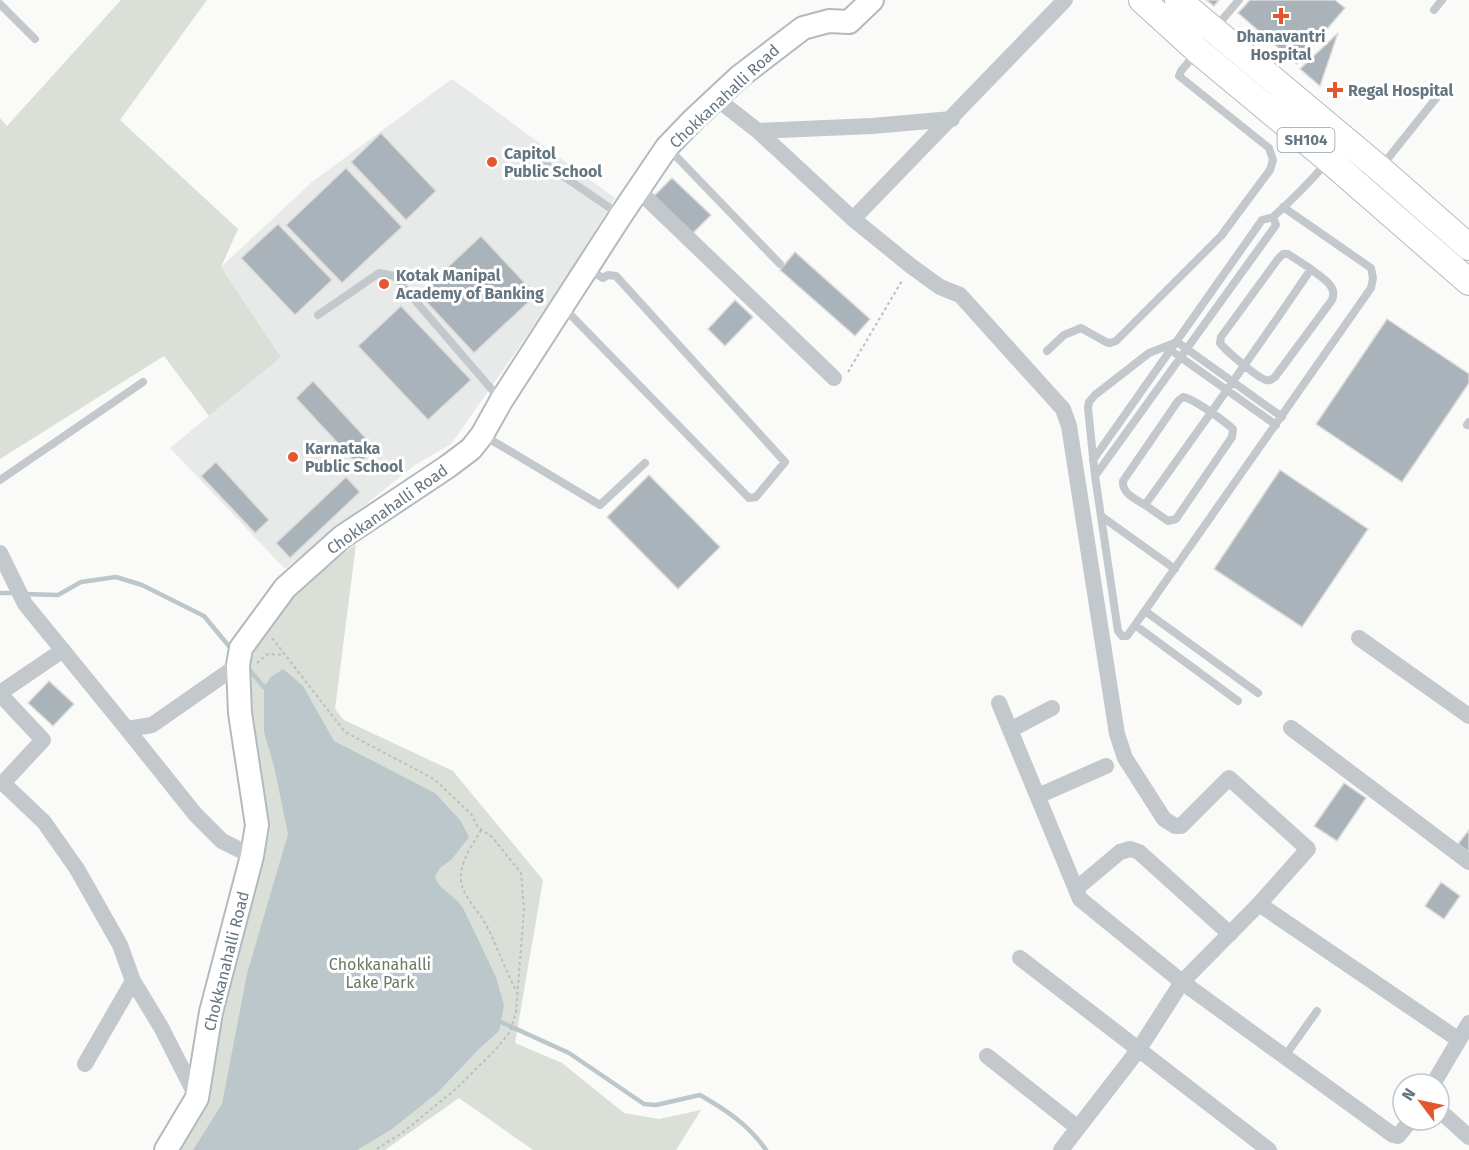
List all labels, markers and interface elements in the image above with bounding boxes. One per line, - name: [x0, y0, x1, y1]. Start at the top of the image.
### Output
- marker: Dhanavantri Hospital: [1272, 7, 1290, 25]
- place label: Dhanavantri Hospital: [1236, 27, 1326, 64]
- street label: Chokkanahalli Road: [665, 41, 783, 152]
- marker: Regal Hospital: [1326, 81, 1344, 99]
- place label: Regal Hospital: [1348, 81, 1453, 100]
- road number: SH104: [1278, 128, 1334, 152]
- place label: Capitol Public School: [504, 144, 602, 181]
- marker: Capitol Public School: [485, 155, 499, 169]
- place label: Kotak Manipal Academy of Banking: [395, 266, 544, 303]
- marker: Kotak Manipal Academy of Banking: [377, 277, 391, 291]
- place label: Karnataka Public School: [305, 439, 403, 476]
- marker: Karnataka Public School: [286, 450, 300, 464]
- street label: Chokkanahalli Road: [323, 461, 451, 558]
- street label: Chokkanahalli Road: [200, 889, 253, 1033]
- park label: Chokkanahalli Lake Park: [329, 955, 431, 992]
- north arrow: [1391, 1072, 1451, 1132]
- text: N: [1398, 1085, 1420, 1104]

